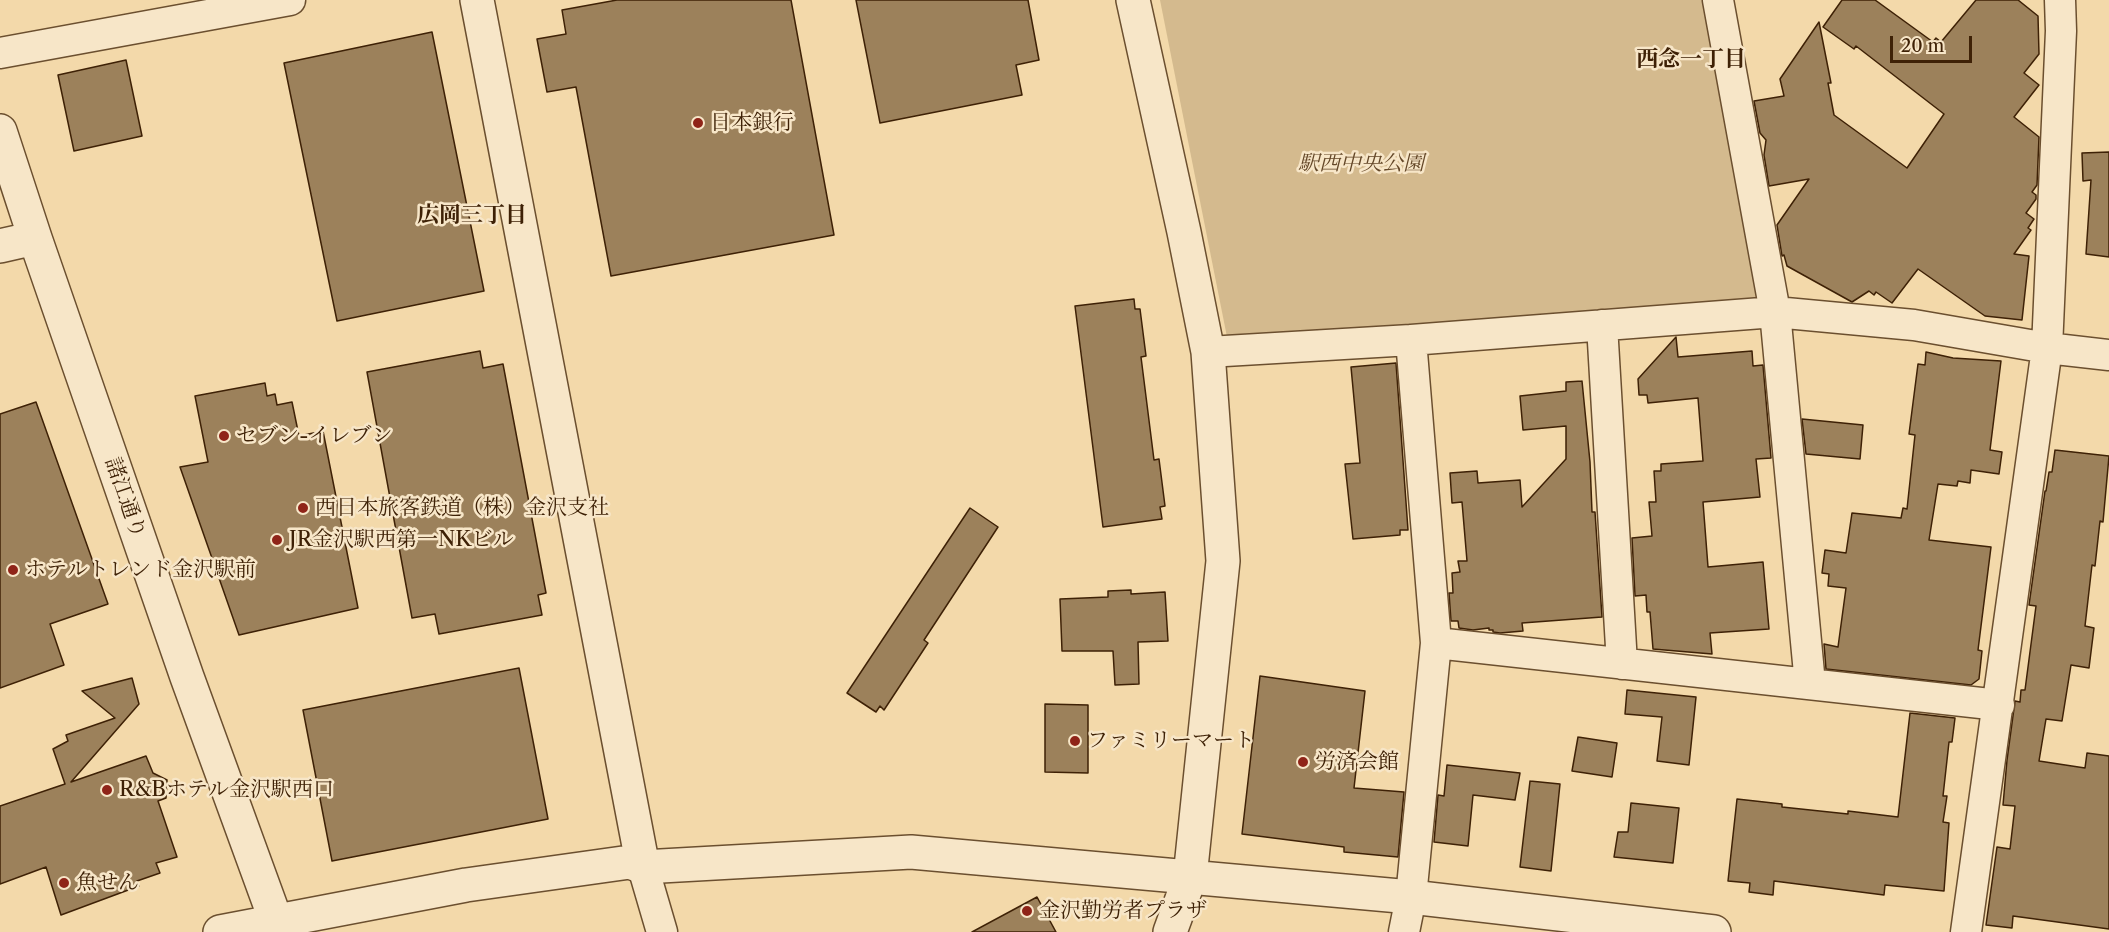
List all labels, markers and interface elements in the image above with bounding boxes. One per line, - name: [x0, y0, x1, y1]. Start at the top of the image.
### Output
- scale bar: [1893, 24, 1976, 62]
- text: 20 m: [1901, 35, 1944, 57]
- district label: 西念一丁目: [1636, 47, 1746, 73]
- place label: 日本銀行: [710, 110, 794, 136]
- marker: 日本銀行: [691, 116, 705, 130]
- park label: 駅西中央公園: [1298, 151, 1424, 177]
- district label: 広岡三丁目: [417, 203, 527, 229]
- place label: セブン-イレブン: [236, 423, 393, 449]
- marker: セブン-イレブン: [217, 429, 231, 443]
- street label: 諸江通り: [99, 454, 151, 542]
- place label: 西日本旅客鉄道（株）金沢支社: [315, 495, 609, 521]
- marker: 西日本旅客鉄道（株）金沢支社: [296, 501, 310, 515]
- place label: JR金沢駅西第一NKビル: [289, 527, 514, 553]
- marker: JR金沢駅西第一NKビル: [270, 533, 284, 547]
- place label: ホテルトレンド金沢駅前: [25, 557, 256, 583]
- marker: ホテルトレンド金沢駅前: [6, 563, 20, 577]
- place label: ファミリーマート: [1087, 728, 1255, 754]
- marker: ファミリーマート: [1068, 734, 1082, 748]
- place label: 労済会館: [1315, 749, 1399, 775]
- marker: 労済会館: [1296, 755, 1310, 769]
- place label: R&Bホテル金沢駅西口: [119, 777, 334, 803]
- marker: R&Bホテル金沢駅西口: [100, 783, 114, 797]
- place label: 魚せん: [76, 870, 139, 896]
- marker: 魚せん: [57, 876, 71, 890]
- place label: 金沢勤労者プラザ: [1039, 898, 1207, 924]
- marker: 金沢勤労者プラザ: [1020, 904, 1034, 918]

